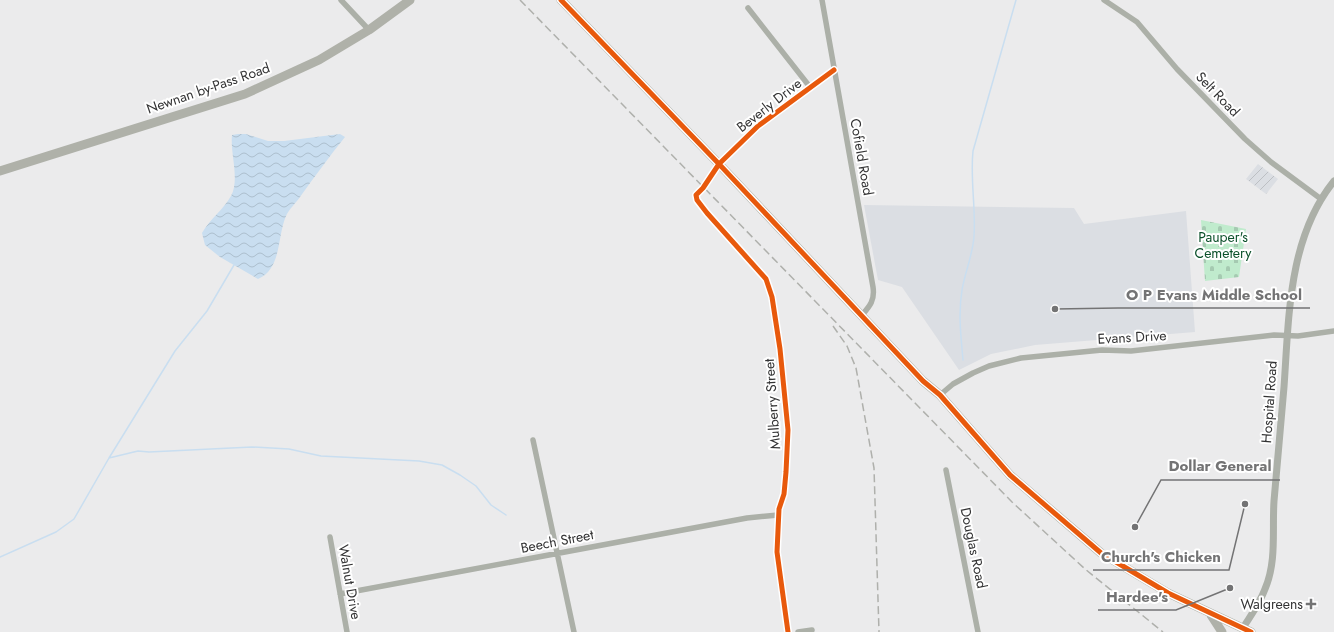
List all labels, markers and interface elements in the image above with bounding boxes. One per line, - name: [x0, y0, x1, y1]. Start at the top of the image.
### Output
- street label: Newnan by-Pass Road: [143, 57, 273, 119]
- street label: Selt Road: [1191, 67, 1245, 121]
- street label: Beverly Drive: [732, 73, 806, 137]
- street label: Cofield Road: [845, 117, 879, 197]
- park label: Pauper's Cemetery: [1195, 227, 1252, 263]
- callout: O P Evans Middle School: [1118, 281, 1310, 308]
- text: O P Evans Middle School: [1126, 284, 1302, 306]
- street label: Evans Drive: [1097, 325, 1167, 349]
- street label: Mulberry Street: [759, 357, 785, 450]
- street label: Hospital Road: [1256, 360, 1282, 444]
- callout: Dollar General: [1161, 453, 1280, 480]
- text: Dollar General: [1168, 455, 1272, 477]
- street label: Douglas Road: [956, 506, 992, 590]
- street label: Beech Street: [519, 524, 596, 558]
- street label: Walnut Drive: [334, 543, 366, 621]
- callout: Church's Chicken: [1093, 543, 1229, 570]
- text: Church's Chicken: [1101, 546, 1221, 568]
- callout: Hardee's: [1098, 583, 1176, 610]
- text: Hardee's: [1106, 586, 1168, 608]
- place label: Walgreens: [1241, 594, 1303, 614]
- marker: Walgreens: [1306, 599, 1316, 609]

